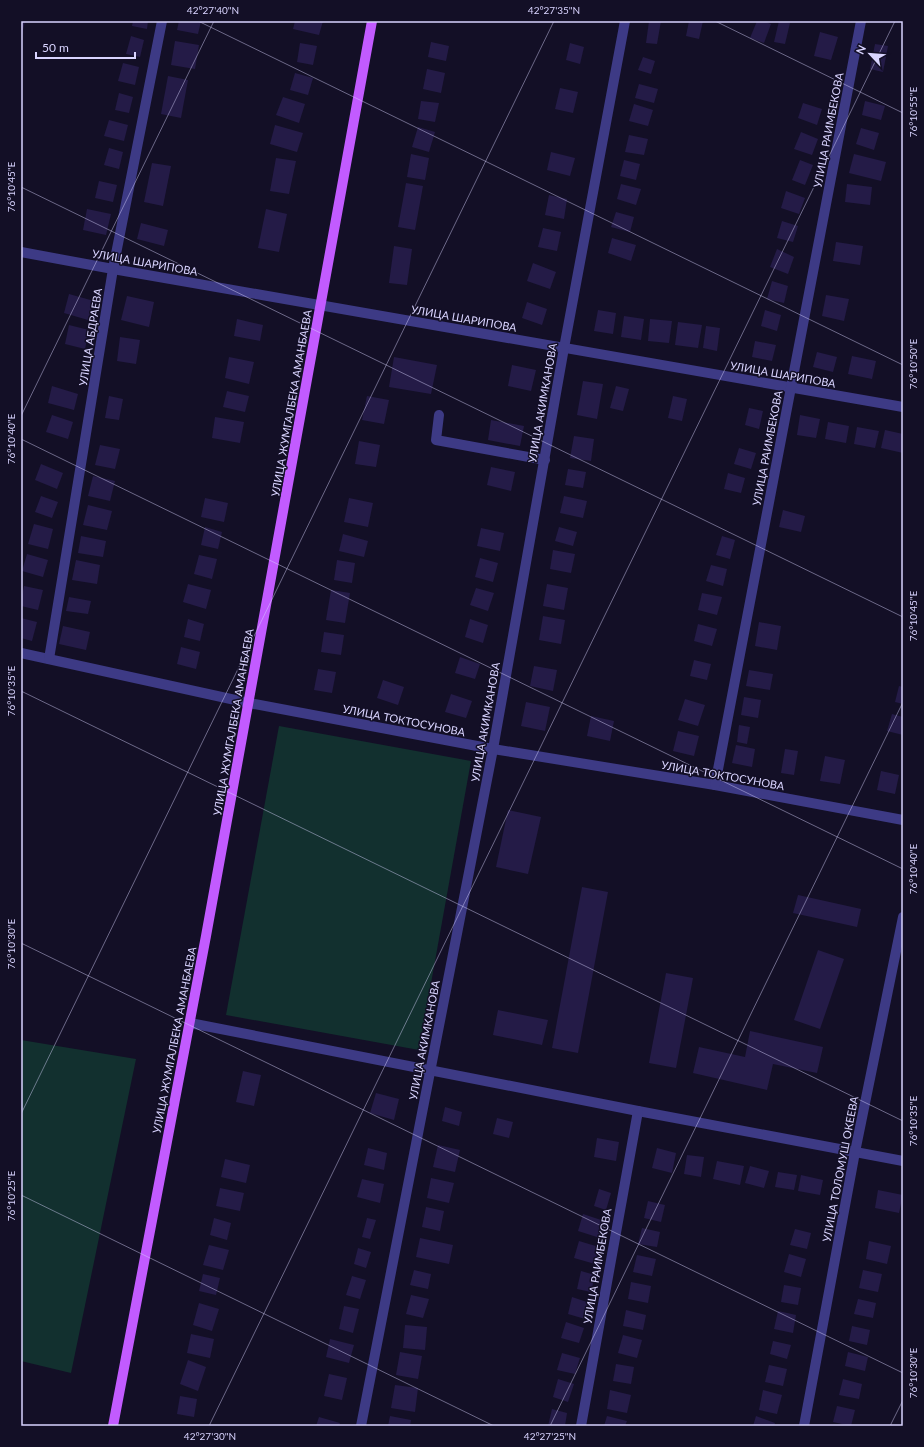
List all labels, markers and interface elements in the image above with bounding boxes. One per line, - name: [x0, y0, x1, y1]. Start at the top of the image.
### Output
- text: 42°27'40"N: [187, 4, 239, 16]
- text: 42°27'35"N: [528, 4, 580, 16]
- scale bar: [36, 34, 135, 60]
- north arrow: [850, 34, 890, 74]
- text: 50 m: [42, 40, 69, 55]
- text: N: [853, 43, 868, 56]
- street label: УЛИЦА РАИМБЕКОВА: [810, 71, 846, 189]
- text: 76°10'55"E: [907, 87, 919, 137]
- text: 76°10'45"E: [5, 162, 17, 212]
- street label: УЛИЦА ШАРИПОВА: [91, 246, 199, 278]
- street label: УЛИЦА АБДРАЕВА: [76, 287, 104, 387]
- street label: УЛИЦА ШАРИПОВА: [410, 302, 518, 334]
- street label: УЛИЦА ЖУМГАЛБЕКА АМАНБАЕВА: [268, 308, 314, 497]
- text: 76°10'50"E: [907, 339, 919, 389]
- street label: УЛИЦА АКИМКАНОВА: [525, 342, 559, 464]
- street label: УЛИЦА ШАРИПОВА: [729, 358, 837, 390]
- street label: УЛИЦА РАИМБЕКОВА: [749, 389, 785, 507]
- text: 76°10'40"E: [5, 414, 17, 464]
- text: 76°10'45"E: [907, 591, 919, 641]
- street label: УЛИЦА ЖУМГАЛБЕКА АМАНБАЕВА: [210, 627, 256, 816]
- street label: УЛИЦА АКИМКАНОВА: [468, 661, 502, 783]
- text: 76°10'35"E: [5, 666, 17, 716]
- street label: УЛИЦА ТОКТОСУНОВА: [342, 702, 467, 738]
- street label: УЛИЦА ТОКТОСУНОВА: [661, 758, 786, 792]
- text: 76°10'40"E: [907, 844, 919, 894]
- text: 76°10'30"E: [5, 919, 17, 969]
- street label: УЛИЦА ЖУМГАЛБЕКА АМАНБАЕВА: [150, 945, 199, 1134]
- street label: УЛИЦА АКИМКАНОВА: [406, 979, 442, 1101]
- street label: УЛИЦА ТОЛОМУШ ОКЕЕВА: [819, 1095, 861, 1243]
- text: 76°10'35"E: [907, 1096, 919, 1146]
- text: 76°10'25"E: [5, 1171, 17, 1221]
- street label: УЛИЦА РАИМБЕКОВА: [580, 1207, 614, 1325]
- text: 76°10'30"E: [907, 1348, 919, 1398]
- text: 42°27'30"N: [184, 1430, 236, 1442]
- text: 42°27'25"N: [524, 1430, 576, 1442]

